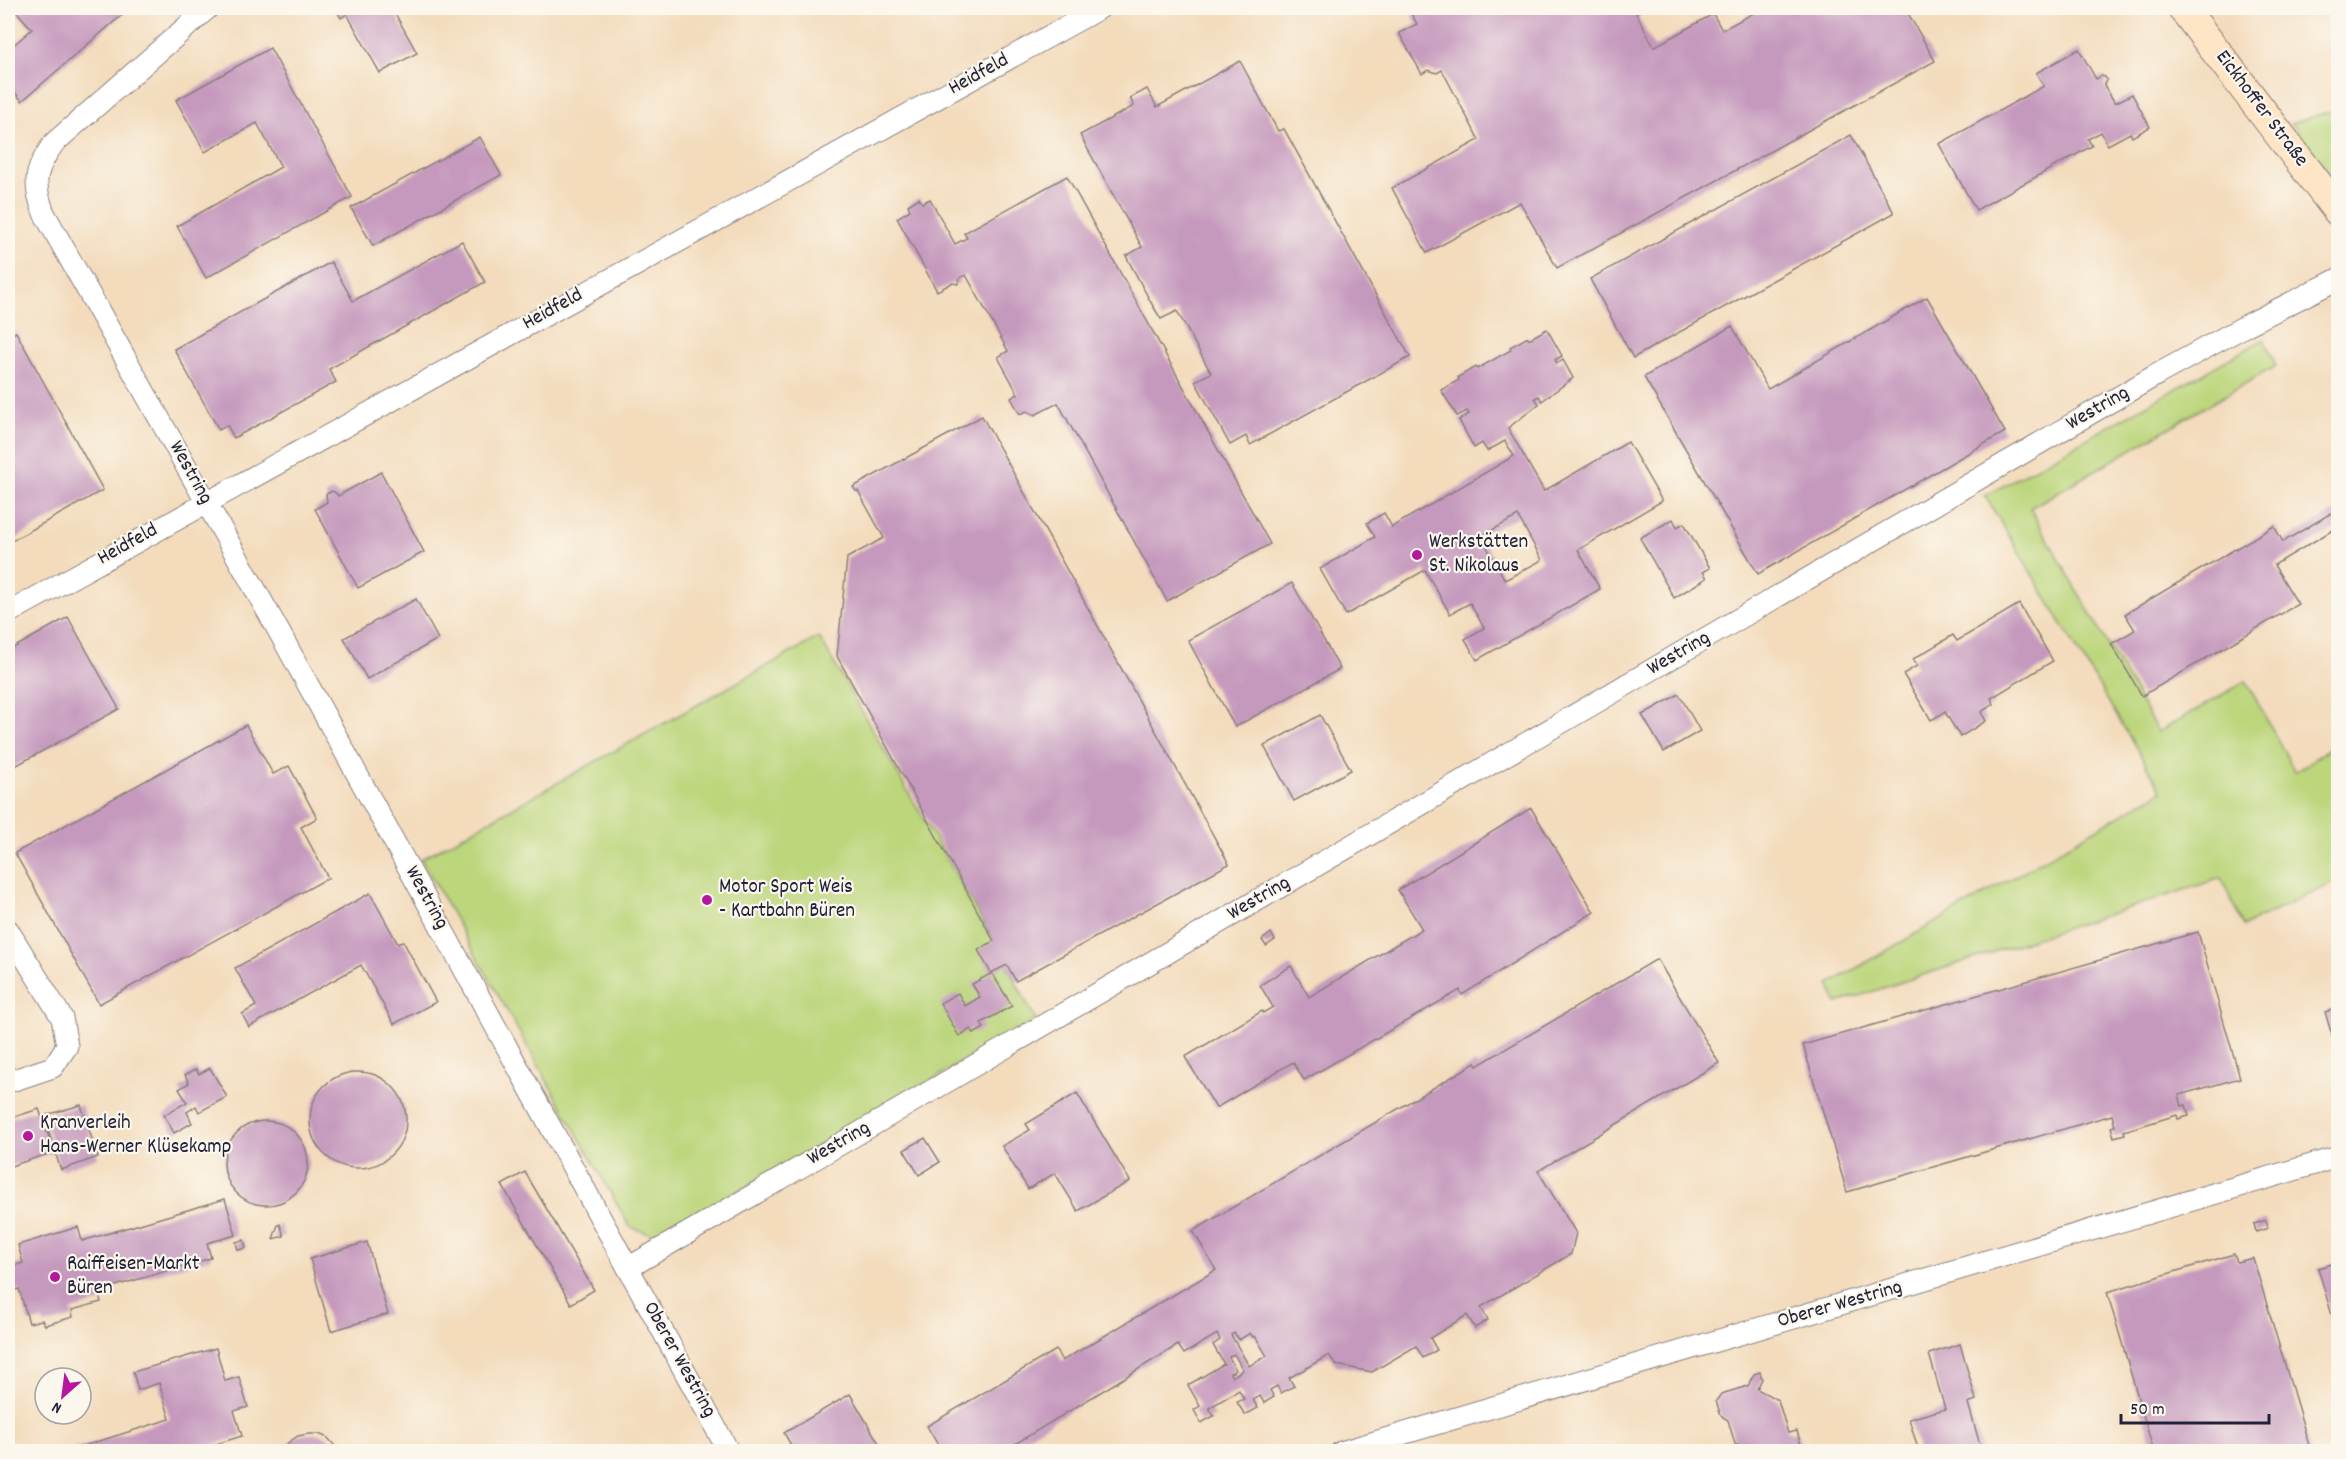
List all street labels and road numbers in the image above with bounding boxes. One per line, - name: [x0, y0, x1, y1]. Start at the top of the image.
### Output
- street label: Eickhoffer Straße: [2207, 44, 2315, 174]
- street label: Heidfeld: [943, 46, 1015, 104]
- street label: Heidfeld: [517, 281, 589, 339]
- street label: Westring: [2061, 379, 2135, 439]
- street label: Westring: [160, 436, 220, 510]
- street label: Heidfeld: [92, 516, 164, 574]
- street label: Westring: [1642, 624, 1716, 684]
- street label: Westring: [396, 861, 456, 935]
- street label: Westring: [1222, 869, 1296, 929]
- street label: Westring: [802, 1114, 876, 1174]
- street label: Oberer Westring: [1774, 1273, 1906, 1337]
- street label: Oberer Westring: [635, 1297, 723, 1423]

